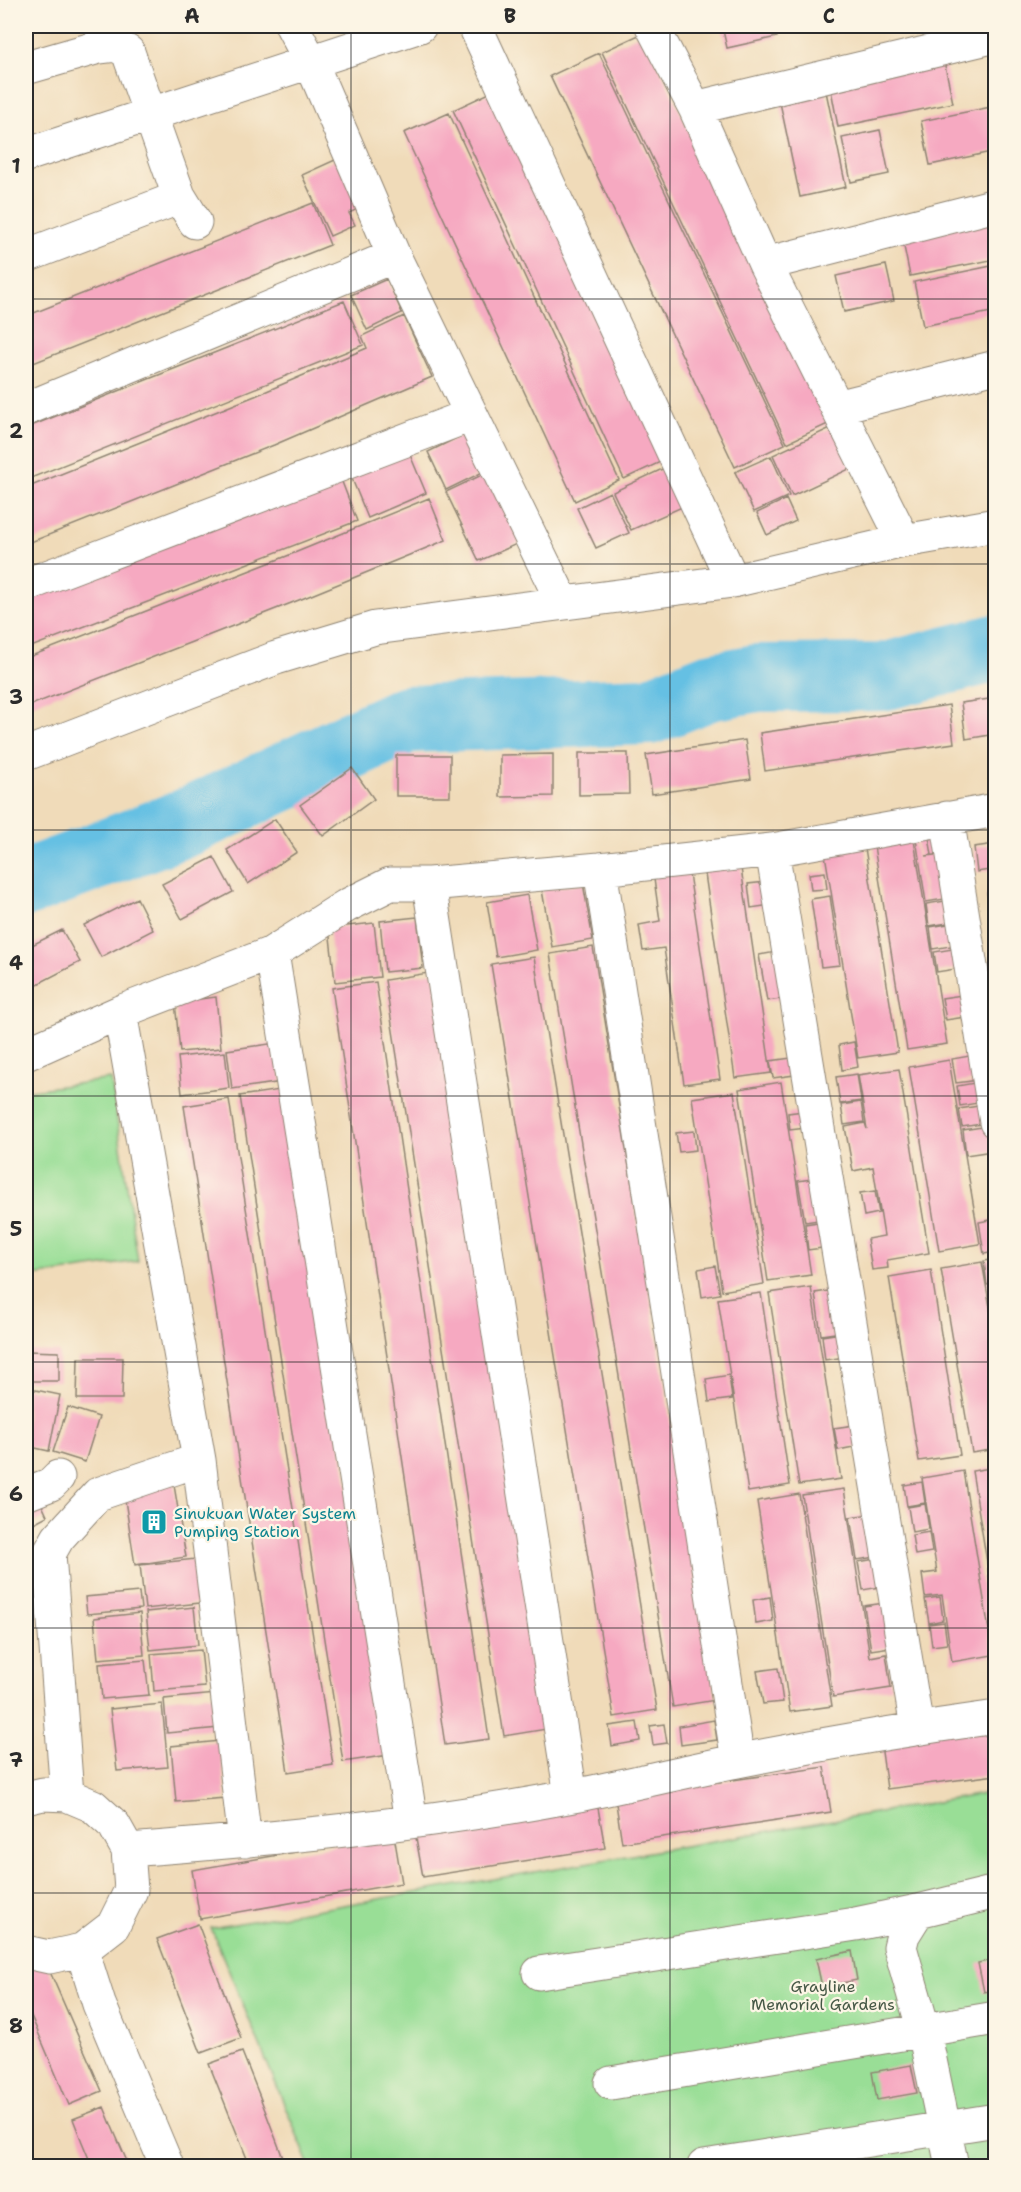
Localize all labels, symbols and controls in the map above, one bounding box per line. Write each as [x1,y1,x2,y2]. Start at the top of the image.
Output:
text: A [184,3,200,29]
text: B [504,3,516,29]
text: C [823,3,835,29]
text: 1 [11,153,21,179]
text: 2 [9,418,23,444]
text: 3 [9,684,23,710]
text: 4 [9,950,23,976]
text: 5 [10,1216,22,1242]
text: 6 [9,1481,23,1507]
place label: Sinukuan Water System Pumping Station [174,1503,356,1542]
building icon: Sinukuan Water System Pumping Station [139,1507,169,1537]
text: 7 [9,1747,23,1773]
park label: Grayline Memorial Gardens [751,1976,895,2015]
text: 8 [9,2013,23,2039]

